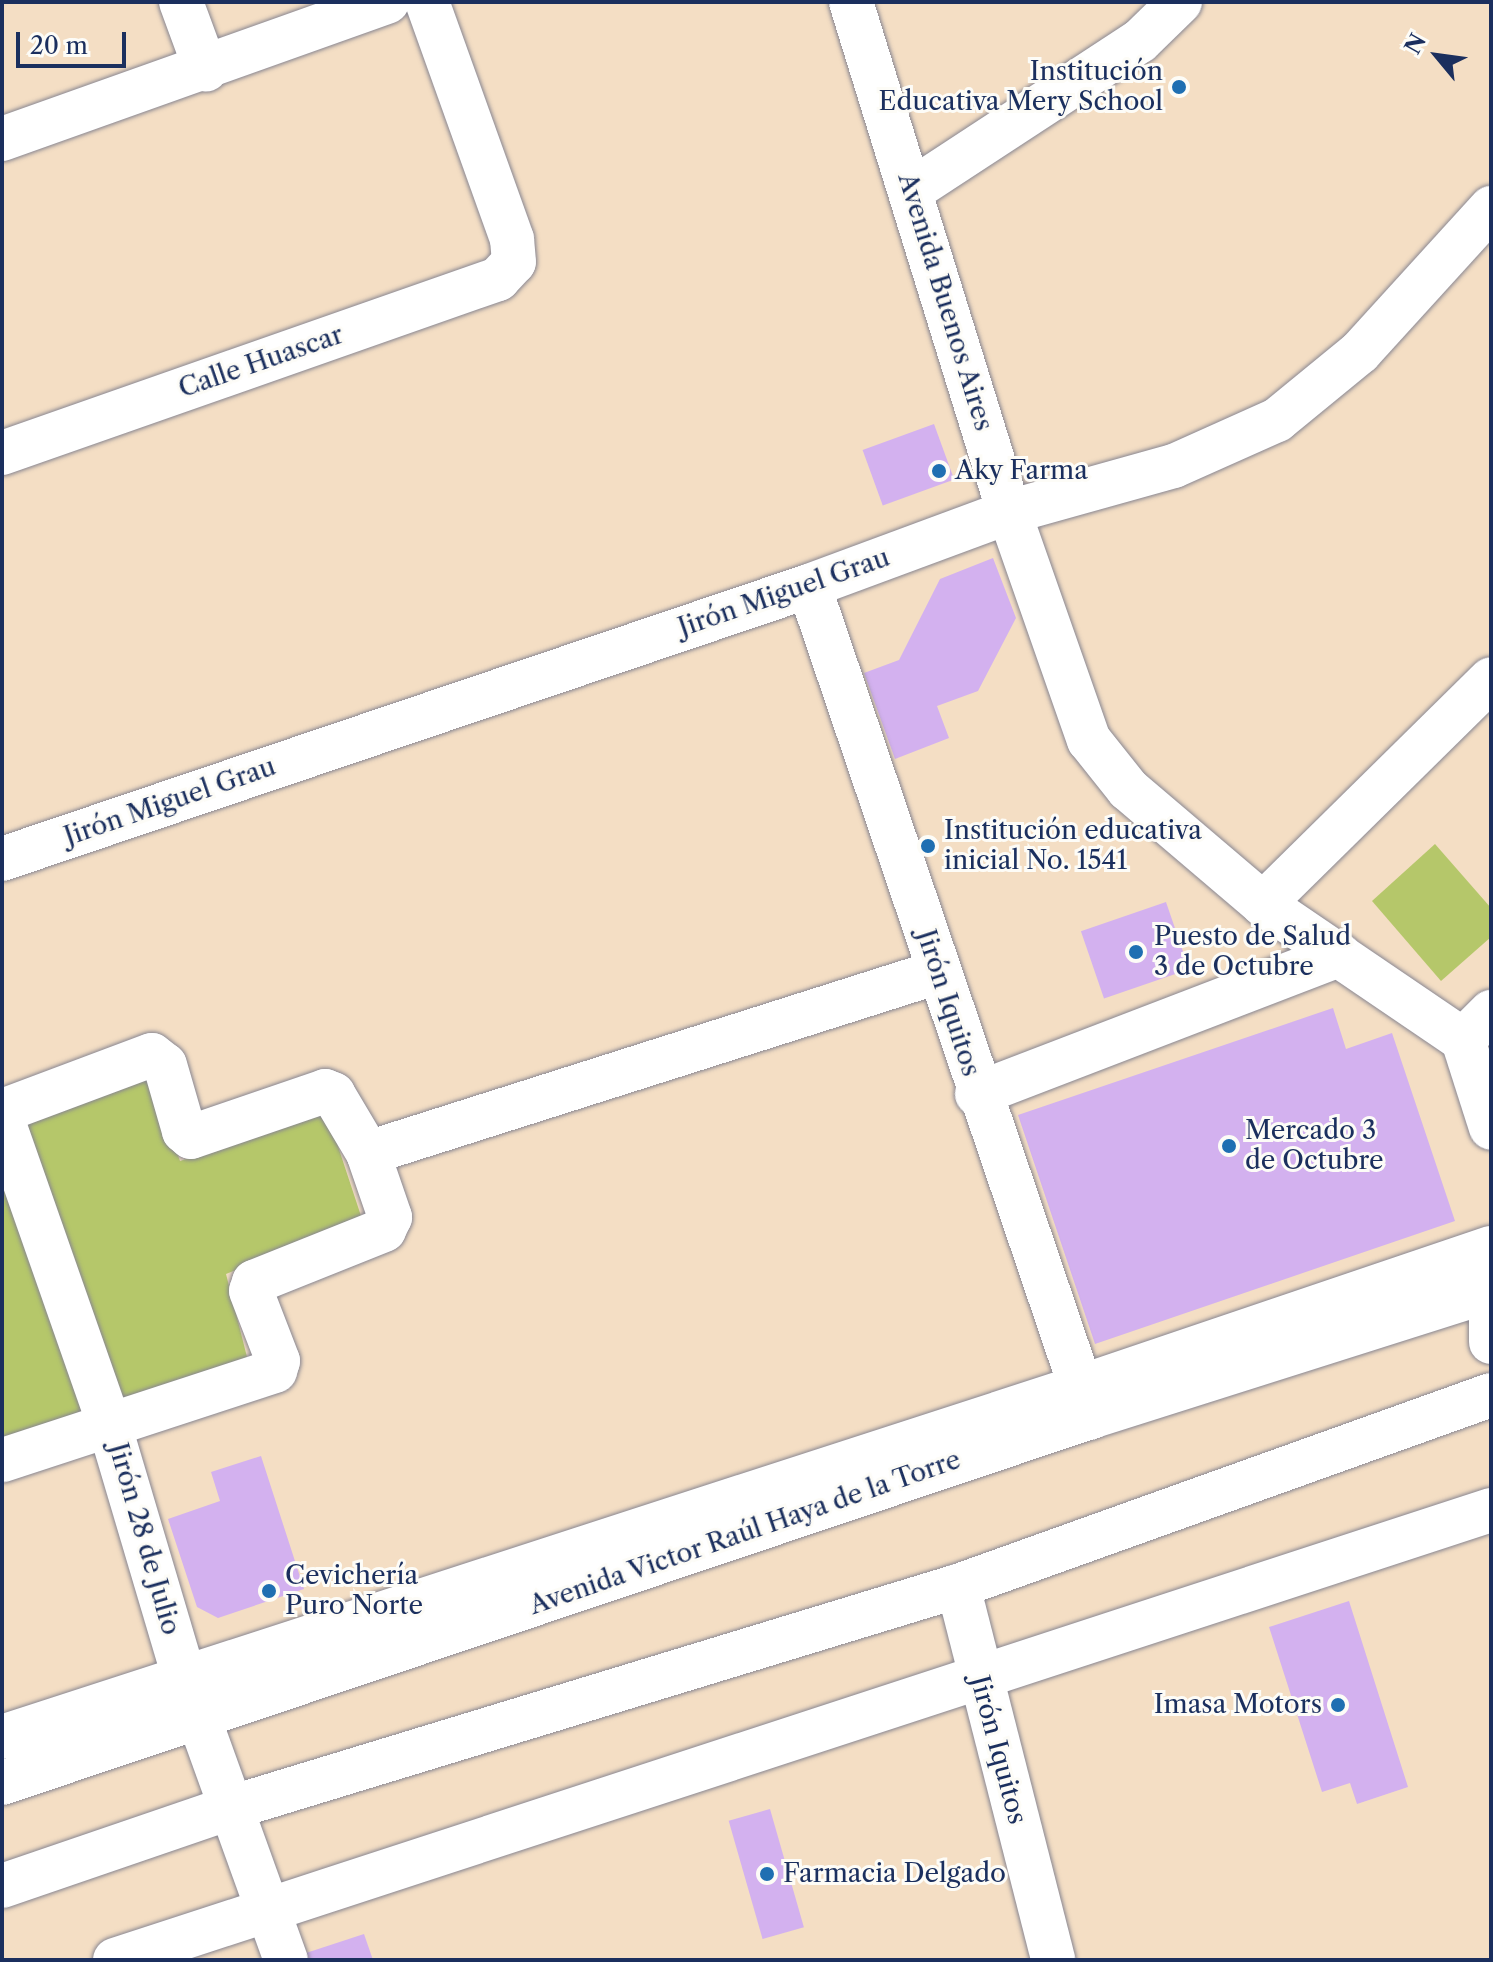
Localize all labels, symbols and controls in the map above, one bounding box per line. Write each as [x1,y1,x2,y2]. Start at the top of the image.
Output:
scale bar [20,16,130,66]
north arrow [1397,16,1477,96]
text: N [1399,29,1432,59]
text: 20 m [30,31,88,60]
place label: Institución Educativa Mery School [877,56,1163,118]
marker: Institución Educativa Mery School [1170,78,1188,96]
street label: Avenida Buenos Aires [891,169,999,435]
street label: Calle Huascar [175,319,347,405]
place label: Aky Farma [955,455,1089,487]
marker: Aky Farma [930,462,948,480]
street label: Jirón Miguel Grau [674,542,894,644]
street label: Jirón Miguel Grau [60,751,280,853]
place label: Institución educativa inicial No. 1541 [944,815,1202,876]
marker: Institución educativa inicial No. 1541 [919,837,937,855]
place label: Puesto de Salud 3 de Octubre [1154,921,1351,982]
street label: Jirón Iquitos [910,926,986,1080]
marker: Puesto de Salud 3 de Octubre [1125,941,1147,963]
place label: Mercado 3 de Octubre [1245,1115,1384,1176]
marker: Mercado 3 de Octubre [1220,1137,1238,1155]
street label: Jirón 28 de Julio [102,1439,186,1639]
street label: Avenida Victor Raúl Haya de la Torre [524,1444,966,1622]
place label: Cevichería Puro Norte [285,1560,423,1622]
marker: Cevichería Puro Norte [260,1582,278,1600]
street label: Jirón Iquitos [963,1672,1033,1828]
place label: Imasa Motors [1153,1689,1322,1721]
marker: Imasa Motors [1329,1696,1347,1714]
place label: Farmacia Delgado [783,1858,1006,1890]
marker: Farmacia Delgado [758,1865,776,1883]

